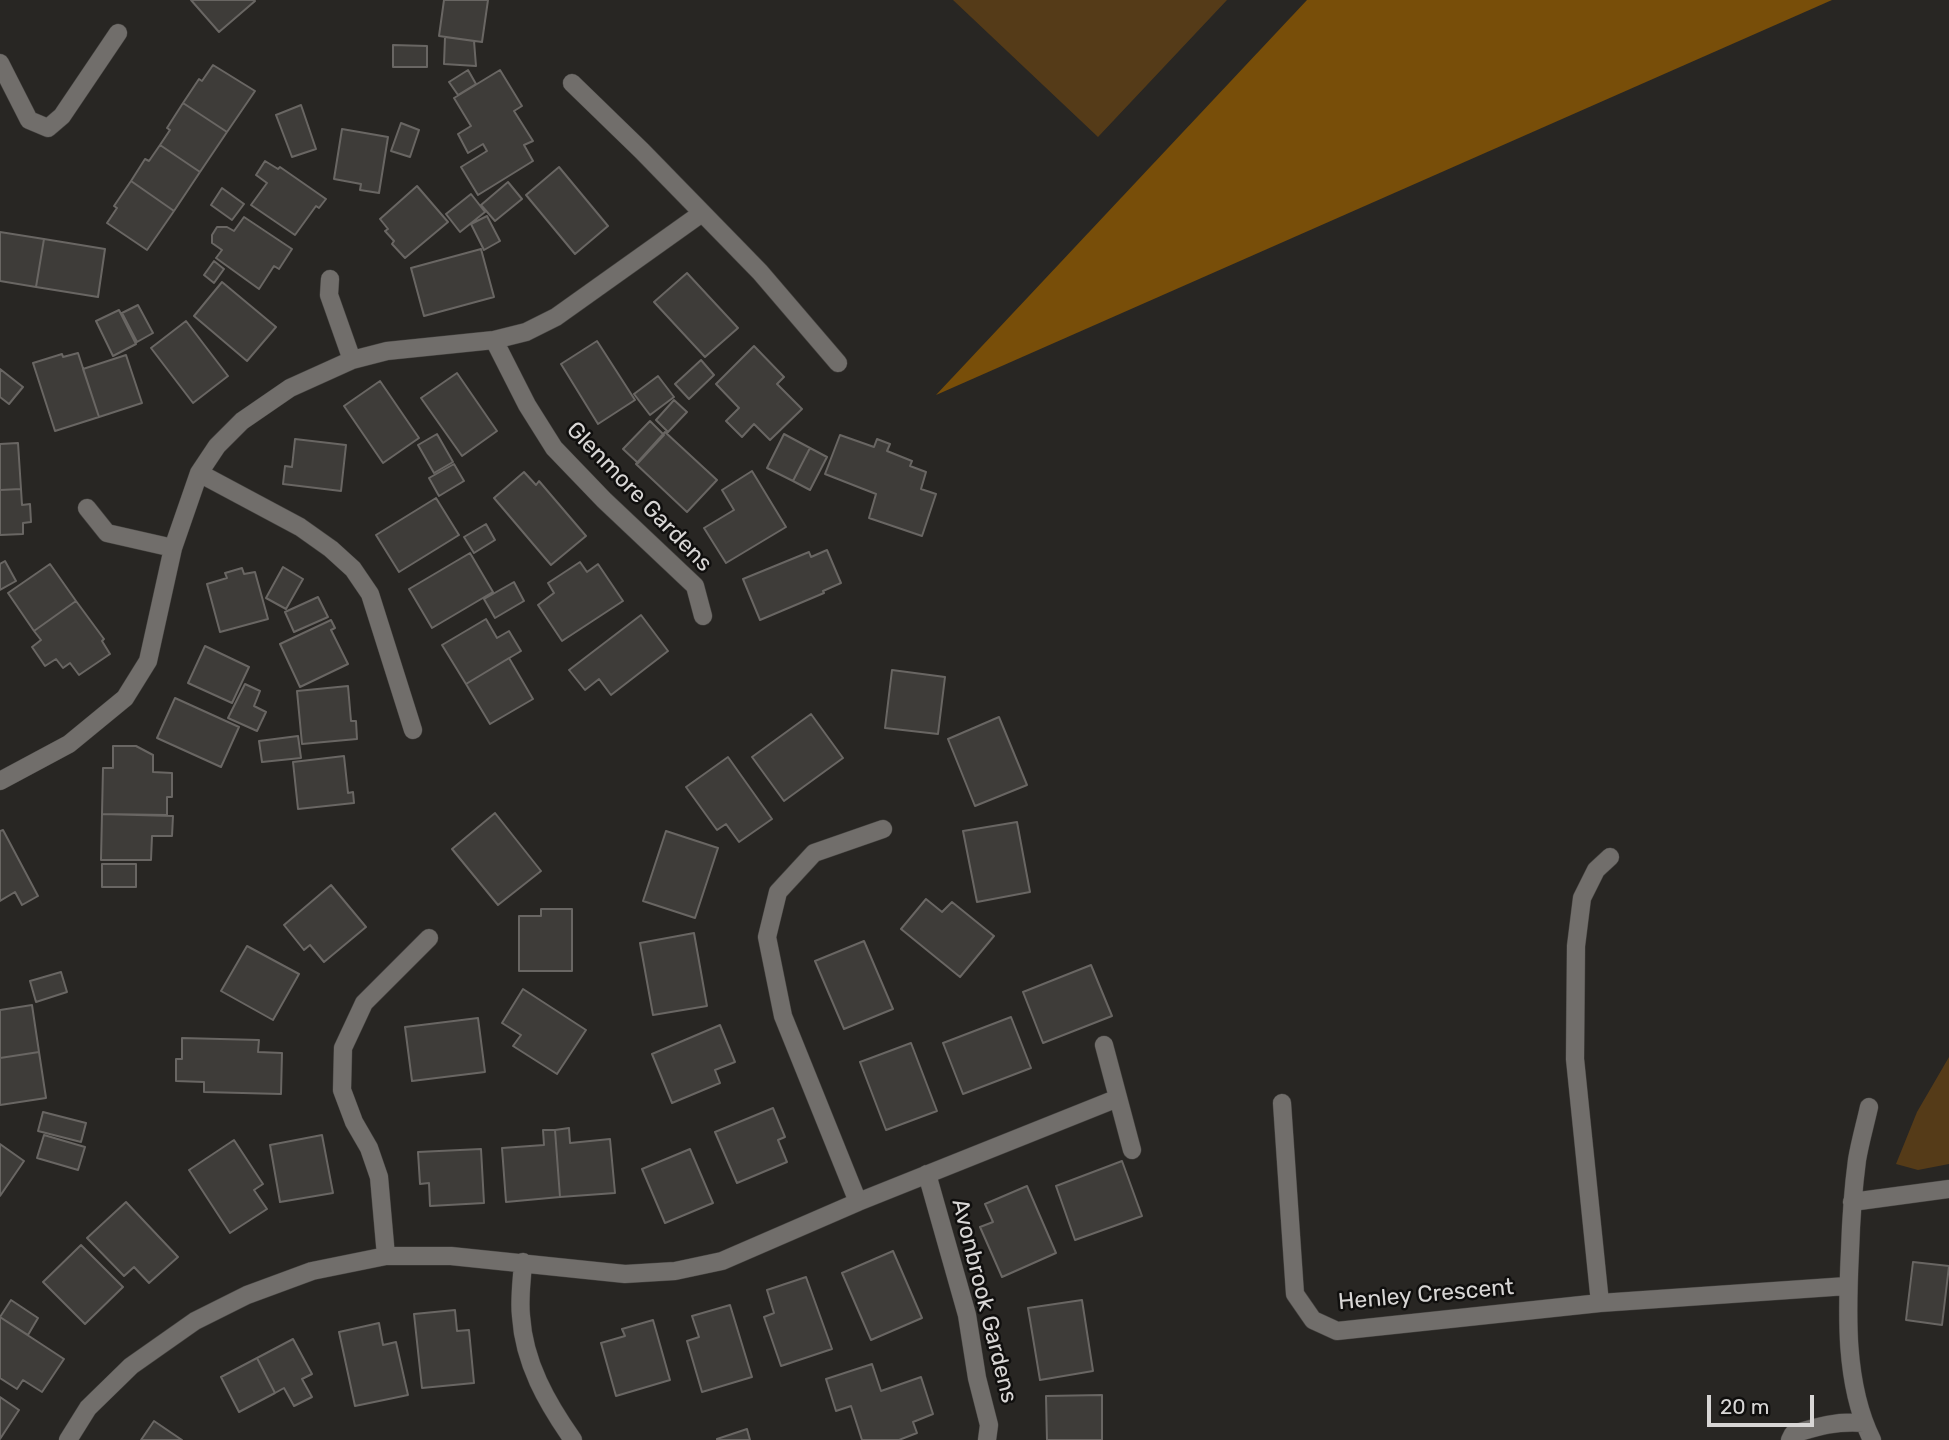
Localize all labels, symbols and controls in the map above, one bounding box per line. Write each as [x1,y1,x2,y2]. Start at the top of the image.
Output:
street label: Glenmore Gardens [560,416,718,578]
street label: Avonbrook Gardens [945,1196,1023,1406]
street label: Henley Crescent [1337,1274,1515,1316]
scale bar [1711,1380,1818,1424]
text: 20 m [1720,1394,1769,1419]

